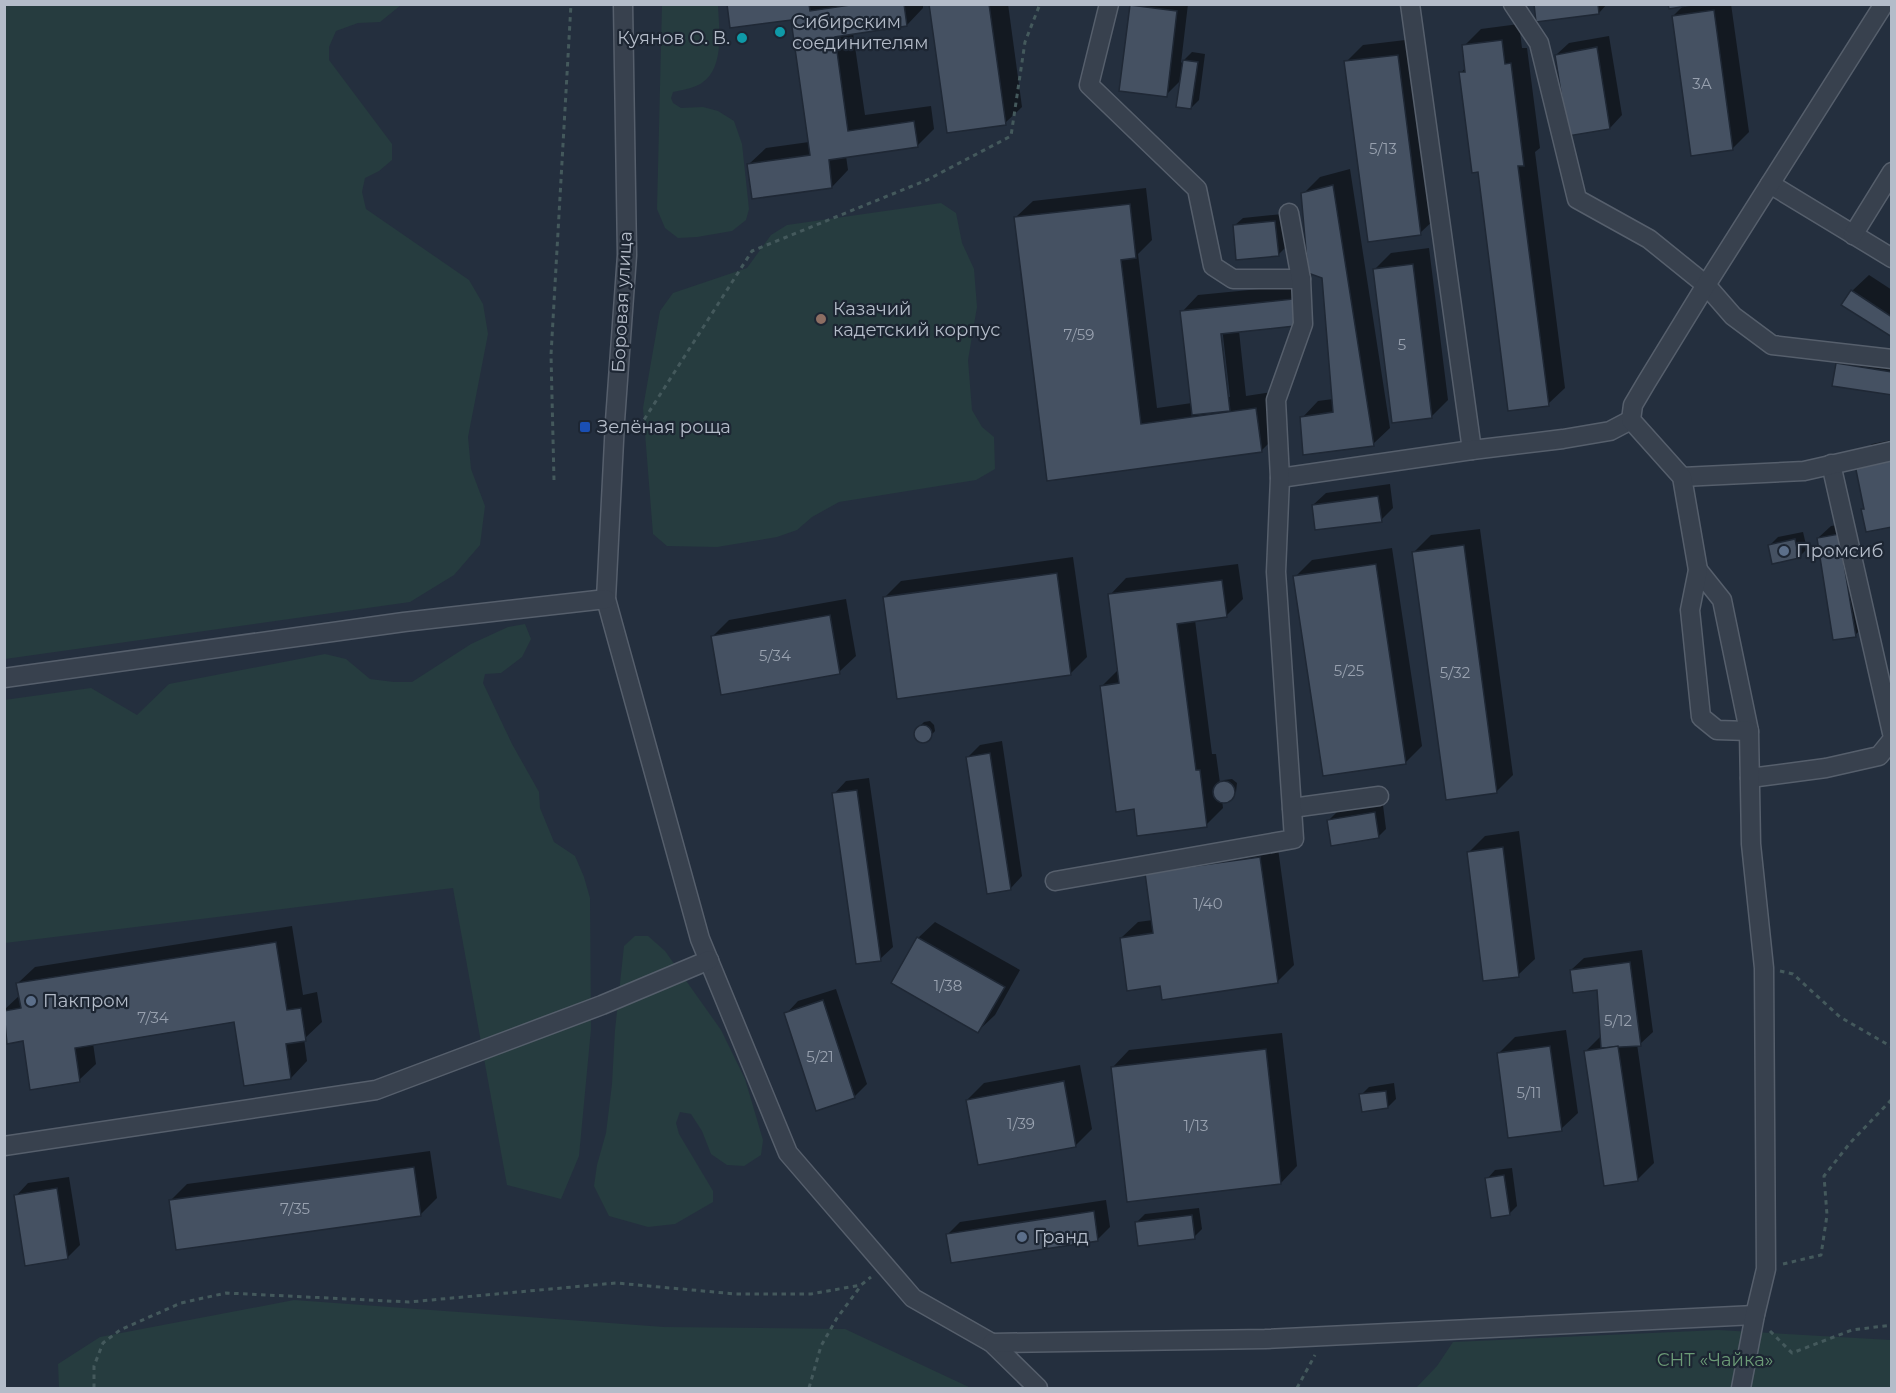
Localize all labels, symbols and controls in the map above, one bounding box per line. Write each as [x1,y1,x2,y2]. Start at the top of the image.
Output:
place label: Сибирским соединителям [792,11,929,54]
marker: Сибирским соединителям [773,25,787,39]
place label: Куянов О. В. [617,27,730,49]
marker: Куянов О. В. [735,31,749,45]
house number: 3А [1692,74,1712,93]
house number: 5/13 [1369,139,1397,158]
street label: Боровая улица [607,231,637,373]
place label: Казачий кадетский корпус [833,298,1000,341]
marker: Казачий кадетский корпус [814,312,828,326]
house number: 7/59 [1064,325,1094,344]
house number: 5 [1398,335,1406,354]
place label: Зелёная роща [597,416,731,438]
marker: Зелёная роща [578,420,592,434]
place label: Промсиб [1796,540,1883,562]
marker: Промсиб [1777,544,1791,558]
house number: 5/34 [759,646,791,665]
house number: 5/25 [1334,661,1364,680]
house number: 5/32 [1440,663,1470,682]
house number: 1/40 [1193,894,1223,913]
house number: 1/38 [934,976,962,995]
place label: Пакпром [43,990,129,1012]
marker: Пакпром [24,994,38,1008]
house number: 7/34 [137,1008,169,1027]
house number: 5/12 [1604,1011,1632,1030]
house number: 5/21 [806,1047,834,1066]
house number: 5/11 [1517,1083,1541,1102]
house number: 1/39 [1007,1114,1035,1133]
house number: 1/13 [1184,1116,1208,1135]
house number: 7/35 [280,1199,310,1218]
place label: Гранд [1034,1226,1089,1248]
marker: Гранд [1015,1230,1029,1244]
park label: СНТ «Чайка» [1657,1349,1773,1371]

